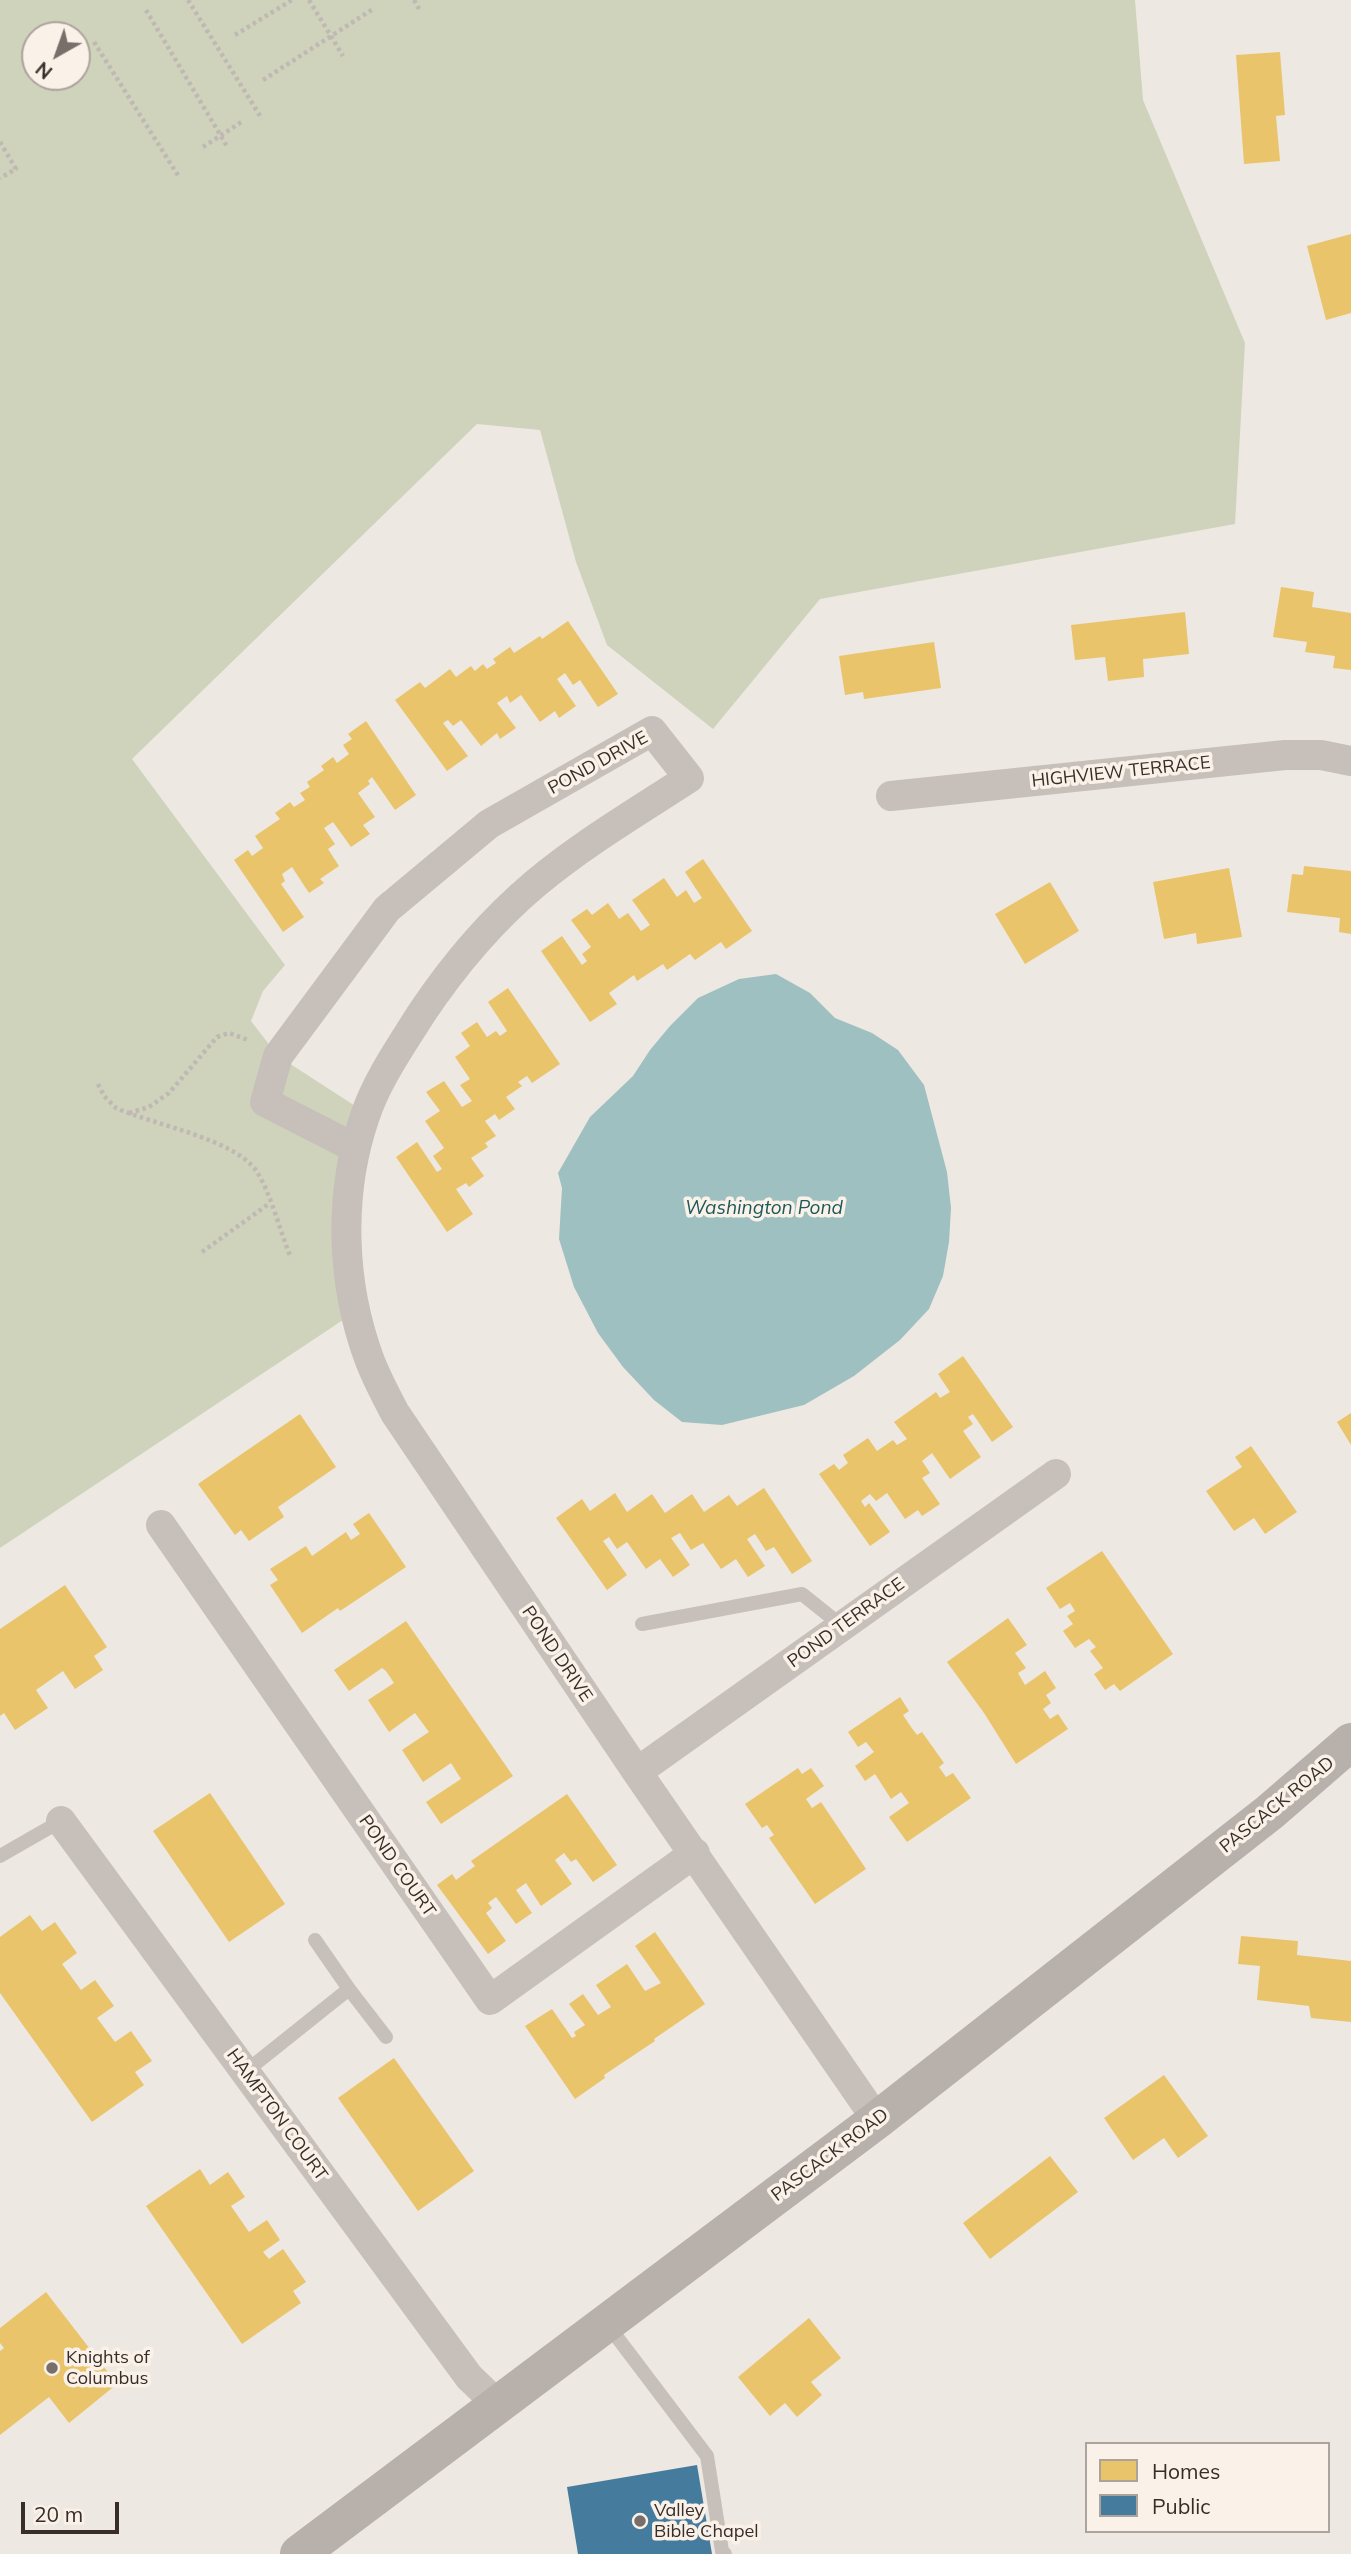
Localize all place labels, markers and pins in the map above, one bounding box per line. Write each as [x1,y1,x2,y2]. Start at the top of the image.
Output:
place label: Knights of Columbus [66,2347,150,2390]
marker: Knights of Columbus [44,2360,60,2376]
place label: Valley Bible Chapel [654,2500,759,2542]
marker: Valley Bible Chapel [632,2513,648,2529]

